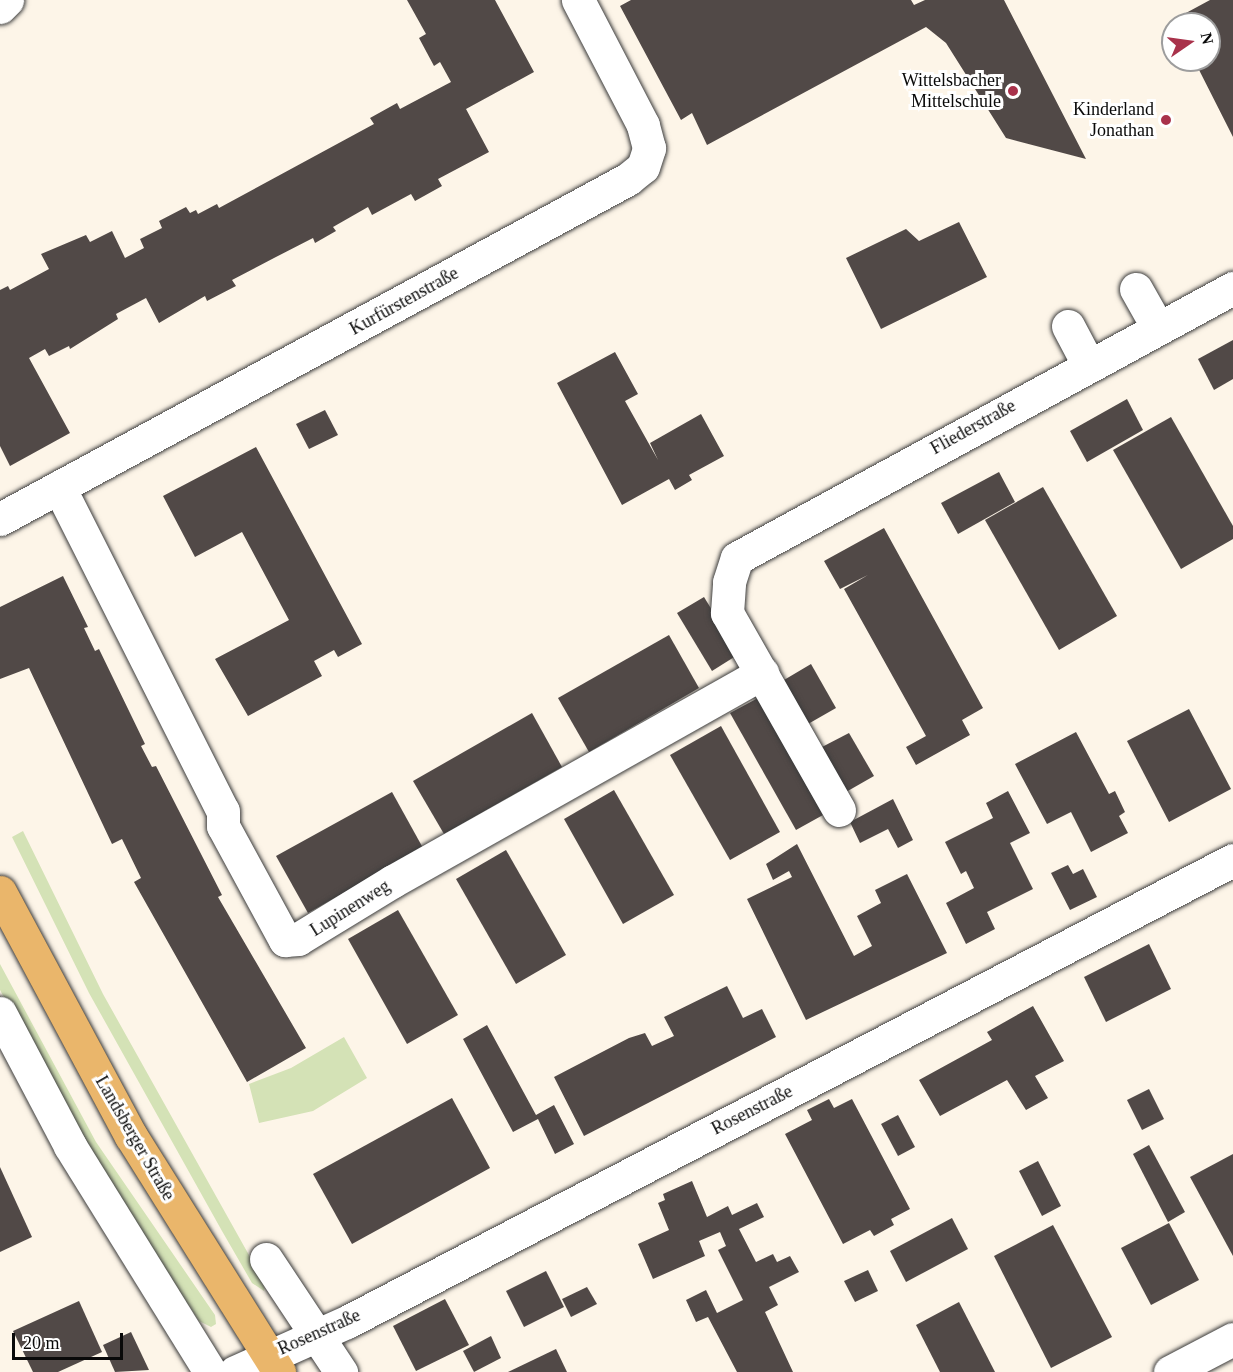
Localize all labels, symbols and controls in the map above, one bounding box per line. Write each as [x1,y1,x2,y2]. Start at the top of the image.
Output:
north arrow [1161,12,1221,72]
text: N [1197,31,1217,46]
place label: Wittelsbacher Mittelschule [902,70,1001,112]
marker: Wittelsbacher Mittelschule [1006,84,1020,98]
place label: Kinderland Jonathan [1073,99,1154,142]
marker: Kinderland Jonathan [1159,113,1173,127]
street label: Kurfürstenstraße [346,262,462,340]
street label: Fliederstraße [927,395,1019,459]
street label: Lupinenweg [306,875,394,941]
street label: Landsberger Straße [91,1072,179,1204]
street label: Rosenstraße [708,1080,796,1140]
street label: Rosenstraße [274,1304,364,1360]
scale bar [15,1321,126,1359]
text: 20 m [23,1333,60,1353]

